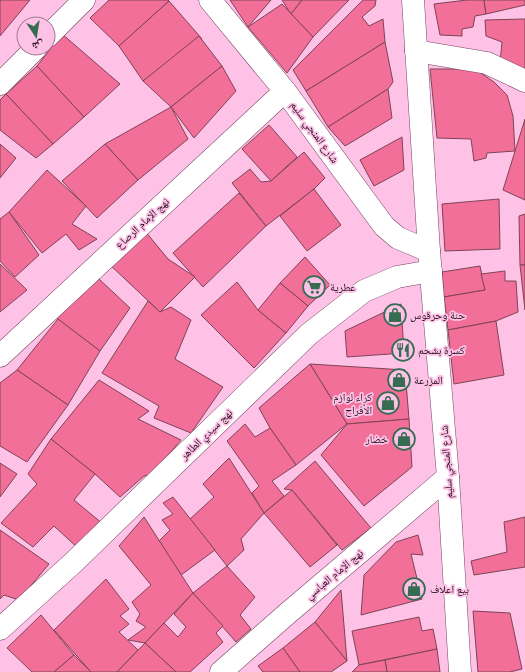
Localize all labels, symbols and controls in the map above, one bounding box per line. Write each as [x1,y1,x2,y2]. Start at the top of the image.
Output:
north arrow [16,16,56,56]
text: ش [30,37,45,54]
street label: شارع المنجي سليم [286,98,342,167]
street label: نهج الإمام الرصاع [112,194,172,252]
supermarket icon: عطرية [301,274,327,300]
place label: عطرية [330,280,356,294]
shop icon: حنة وحرقوس [382,302,408,328]
place label: حنة وحرقوس [410,308,465,322]
restaurant icon: كسرة بشحم [390,337,416,363]
place label: كسرة بشحم [418,343,465,358]
shop icon: المزرعة [386,367,412,393]
place label: المزرعة [414,373,443,387]
place label: كراء لوازم الأفراح [333,390,372,417]
shop icon: كراء لوازم الأفراح [375,390,401,416]
street label: نهج سيدي الطاهر [176,405,236,465]
street label: شارع المنجي سليم [436,425,457,499]
shop icon: خضار [391,426,417,452]
place label: خضار [364,432,388,446]
street label: نهج الإمام العباسي [302,546,367,604]
shop icon: بيع اعلاف [401,576,427,602]
place label: بيع اعلاف [430,582,469,596]

